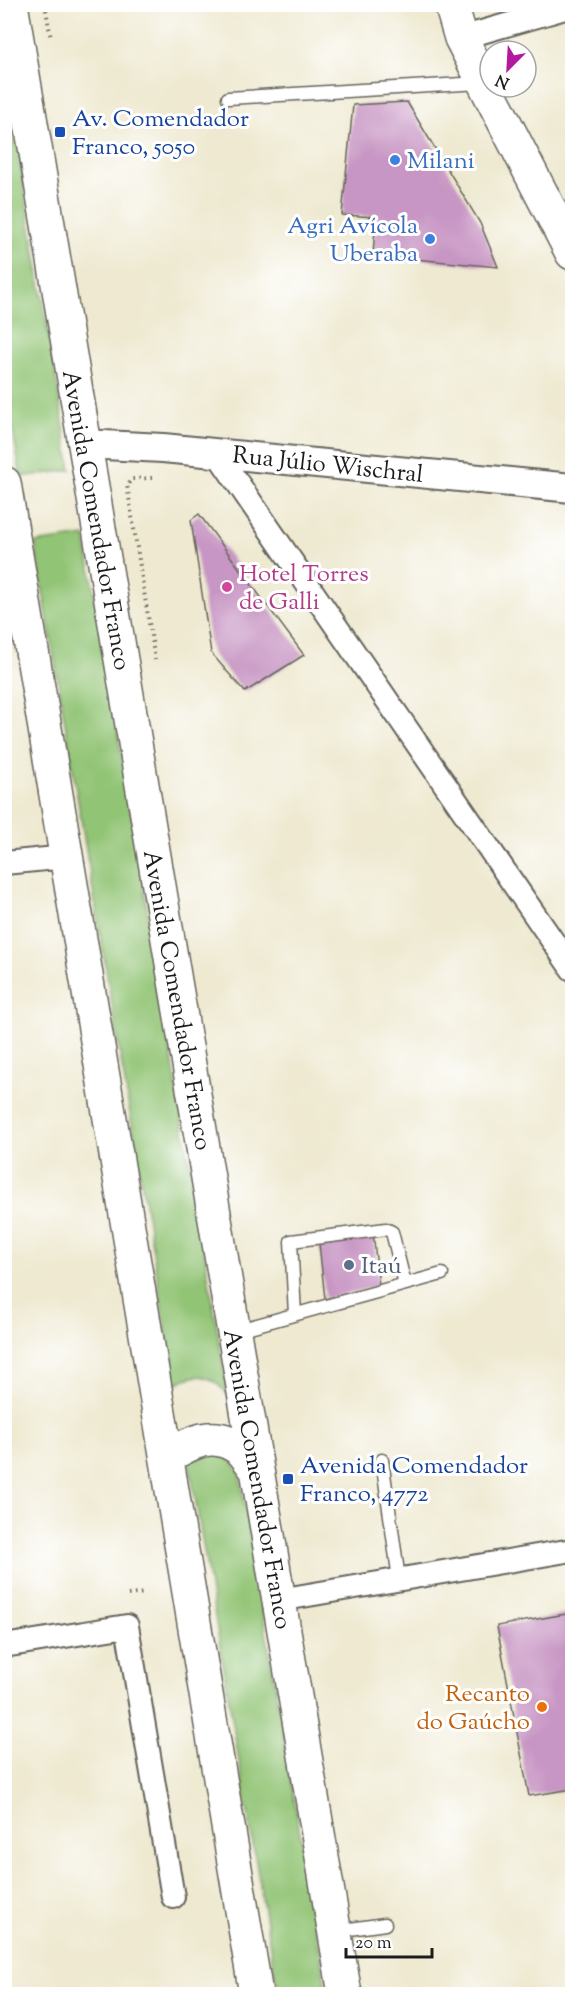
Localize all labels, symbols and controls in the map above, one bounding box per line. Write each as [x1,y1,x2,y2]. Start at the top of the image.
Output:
north arrow [478,39,538,99]
text: N [492,67,513,94]
place label: Av. Comendador Franco, 5050 [72,103,249,165]
marker: Av. Comendador Franco, 5050 [53,125,67,139]
place label: Milani [407,145,475,179]
marker: Milani [388,153,402,167]
place label: Agri Avícola Uberaba [287,210,418,272]
marker: Agri Avícola Uberaba [423,232,437,246]
street label: Avenida Comendador Franco [52,368,138,673]
street label: Rua Júlio Wischral [231,439,425,493]
place label: Hotel Torres de Galli [239,558,369,620]
marker: Hotel Torres de Galli [220,580,234,594]
street label: Avenida Comendador Franco [133,848,219,1153]
place label: Itaú [361,1250,402,1284]
marker: Itaú [342,1258,356,1272]
street label: Avenida Comendador Franco [213,1327,299,1632]
place label: Avenida Comendador Franco, 4772 [300,1450,528,1512]
marker: Avenida Comendador Franco, 4772 [281,1472,295,1486]
place label: Recanto do Gaúcho [417,1678,530,1740]
marker: Recanto do Gaúcho [535,1700,549,1714]
scale bar [346,1921,432,1959]
text: 20 m [355,1931,392,1957]

